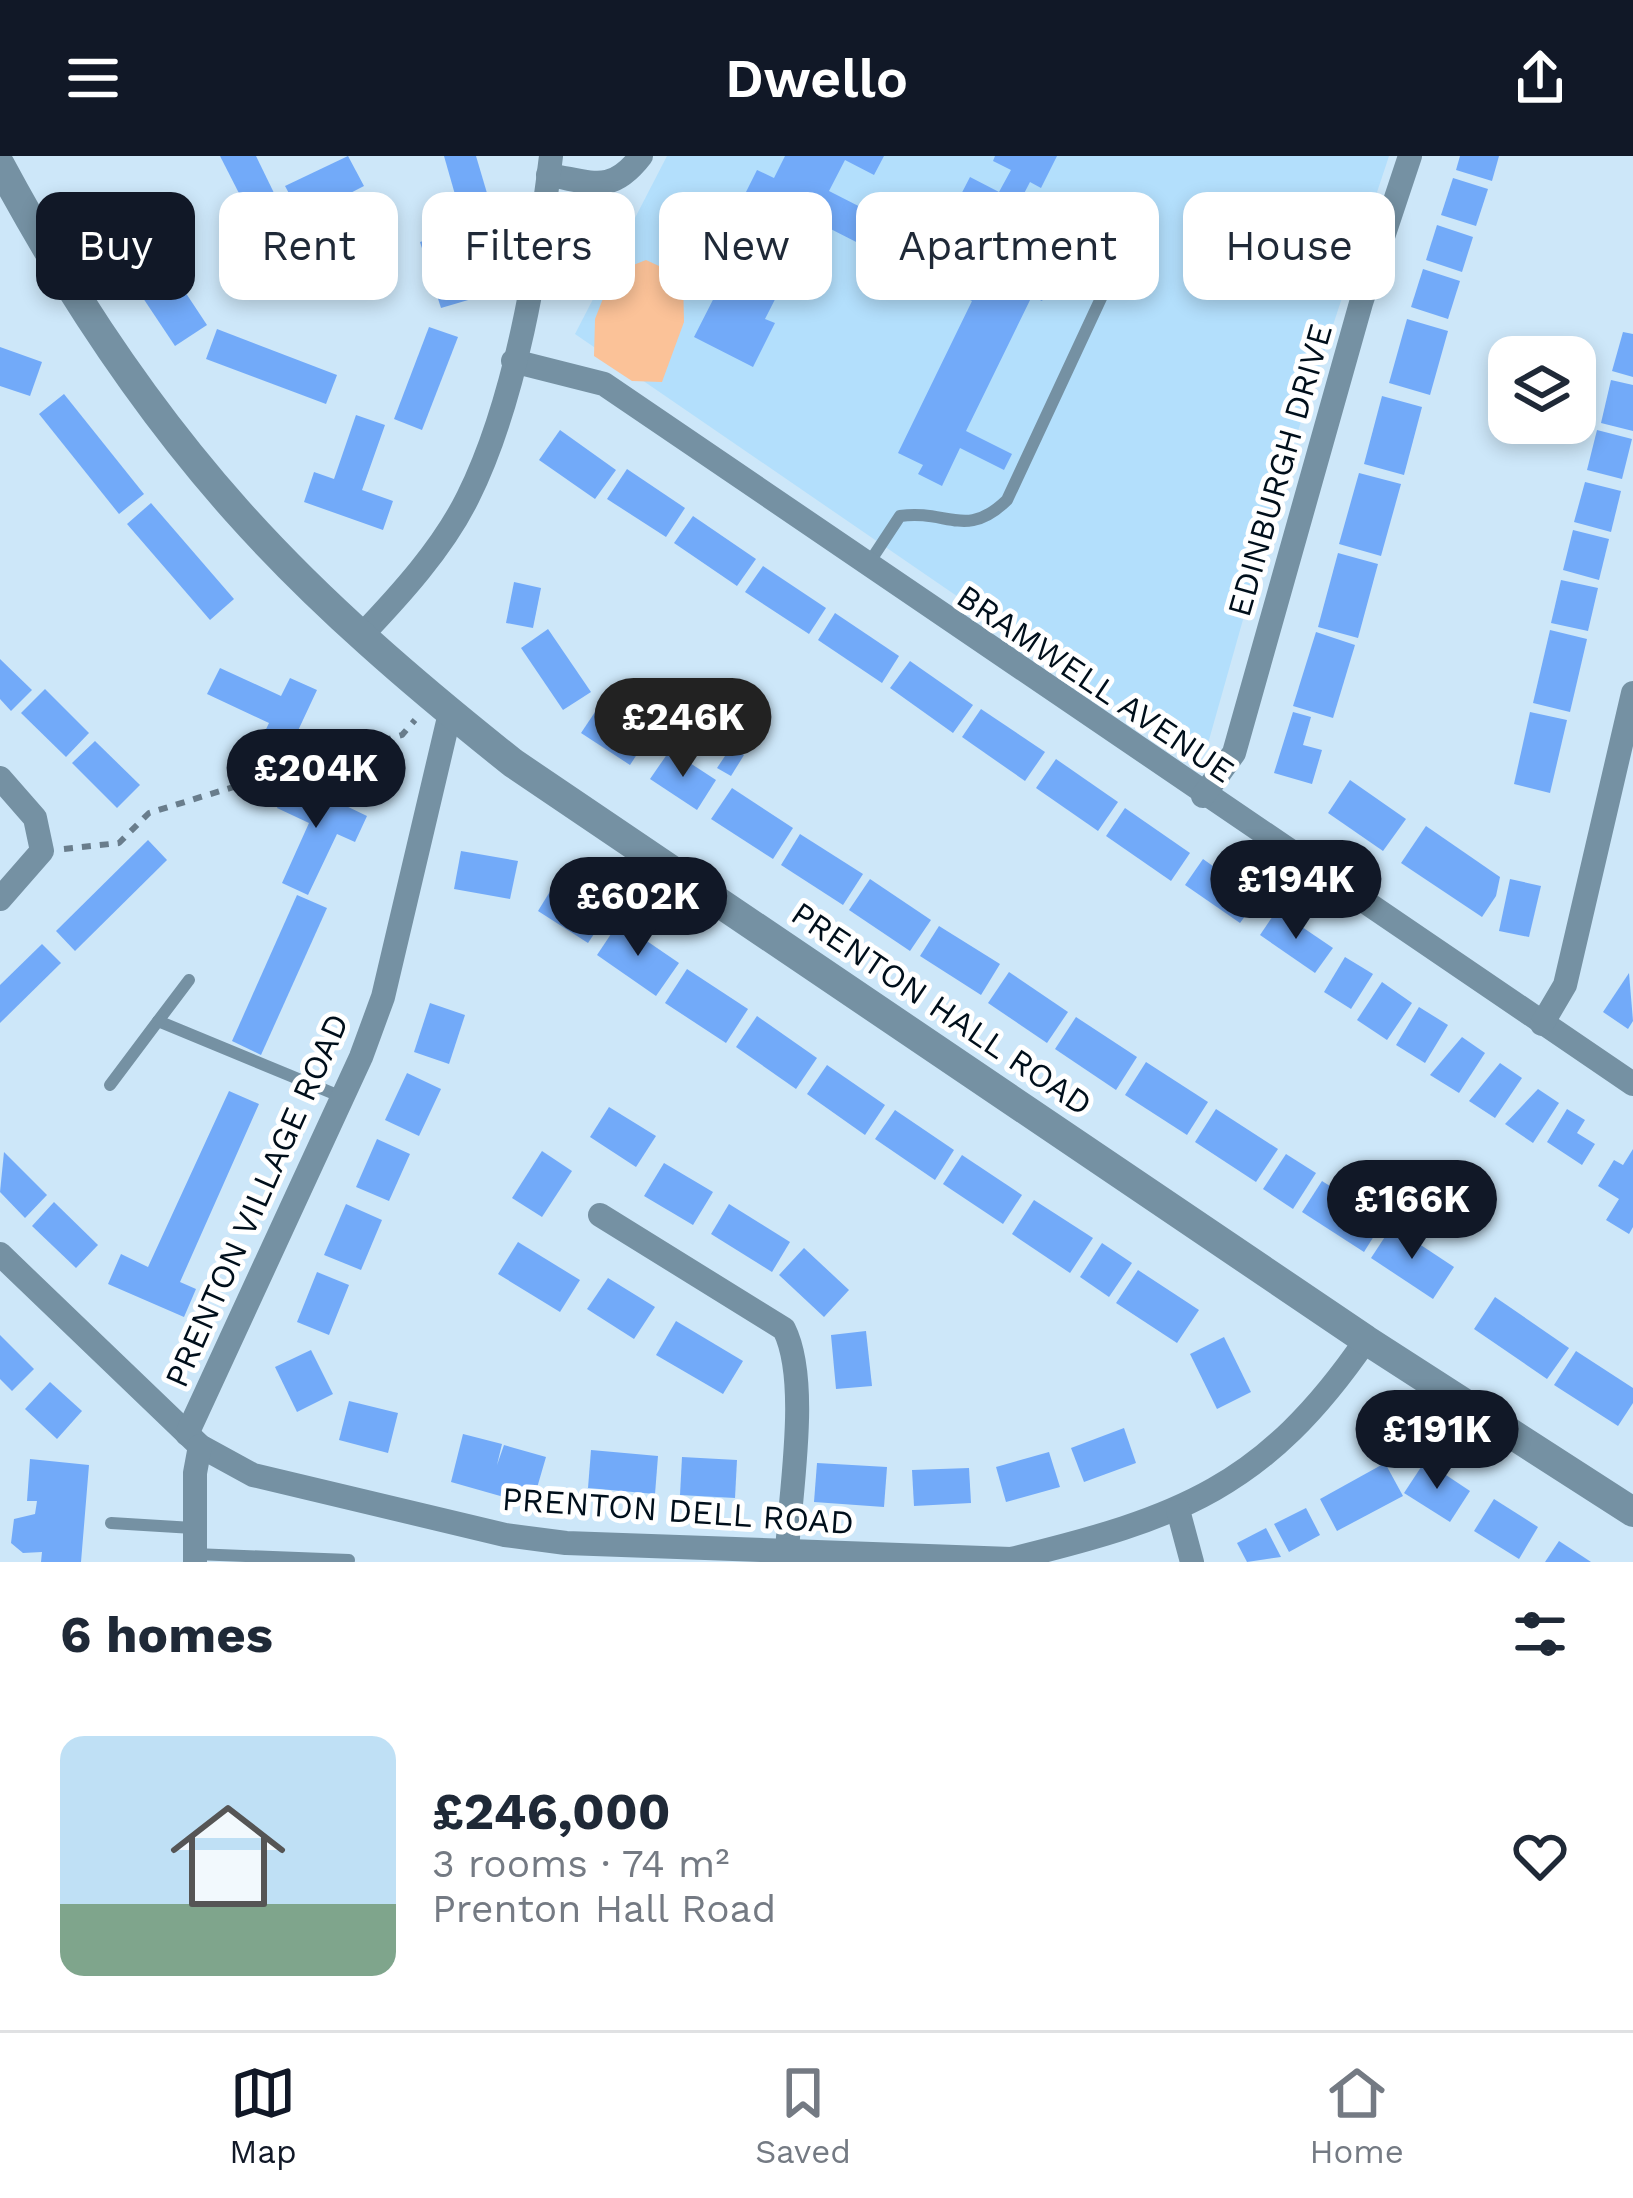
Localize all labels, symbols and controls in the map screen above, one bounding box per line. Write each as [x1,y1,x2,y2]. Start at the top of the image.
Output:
icon: menu [60,45,126,111]
icon: share [1507,45,1573,111]
text: Dwello [725,47,908,110]
chip: Buy [36,192,195,300]
chip: Rent [219,192,398,300]
chip: Filters [422,192,635,300]
chip: New [659,192,832,300]
chip: Apartment [856,192,1159,300]
chip: House [1183,192,1395,300]
street label: EDINBURGH DRIVE [1219,319,1340,621]
map controls [1488,336,1596,444]
button: layers [1488,336,1596,444]
street label: BRAMWELL AVENUE [950,576,1242,791]
pin: £246K [599,678,767,780]
text: £246K [621,694,745,739]
pin: £204K [232,729,400,831]
text: £204K [254,745,378,790]
pin: £194K [1212,840,1380,942]
text: £194K [1237,856,1355,901]
pin: £602K [554,857,722,959]
text: £602K [576,873,700,918]
street label: PRENTON HALL ROAD [784,893,1099,1124]
street label: PRENTON VILLAGE ROAD [156,1007,357,1393]
pin: £166K [1328,1160,1496,1262]
text: £166K [1354,1176,1470,1221]
pin: £191K [1353,1390,1521,1492]
text: £191K [1383,1406,1491,1451]
street label: PRENTON DELL ROAD [501,1479,855,1542]
icon: filters [1507,1601,1573,1667]
text: 6 homes [60,1605,273,1664]
text: £246,000 [432,1782,671,1841]
icon: home [156,1784,300,1928]
icon: heart [1507,1823,1573,1889]
text: 3 rooms · 74 m² [432,1841,730,1886]
text: Prenton Hall Road [432,1886,776,1931]
tab: Map [229,2060,297,2171]
tab: Saved [755,2060,851,2171]
tab: Home [1309,2060,1404,2171]

